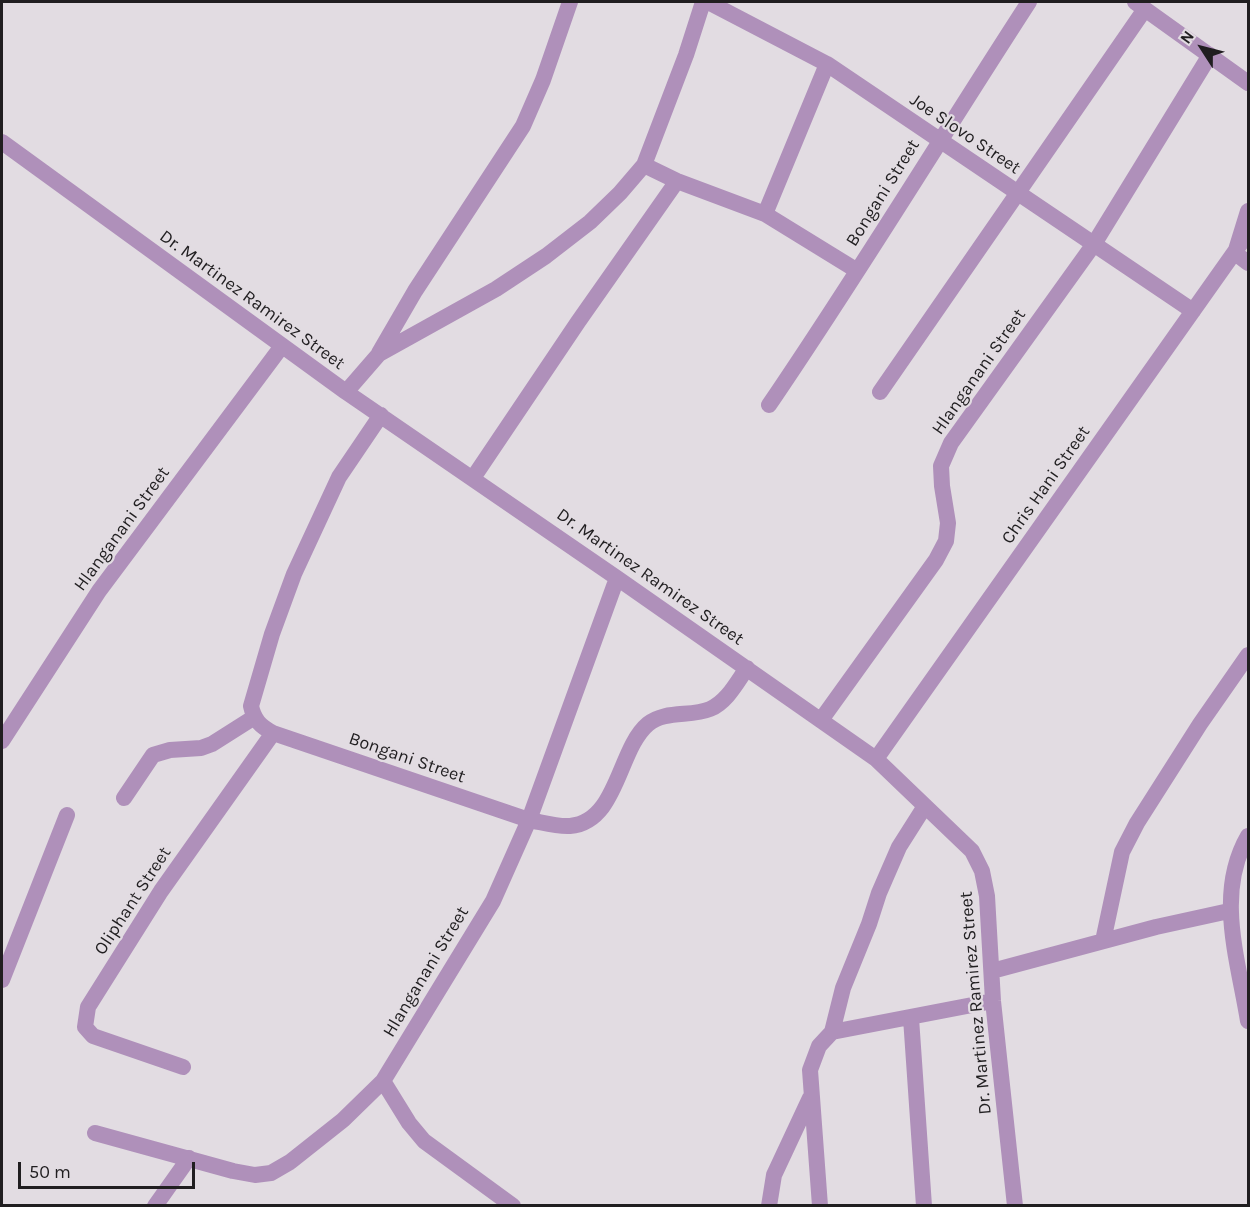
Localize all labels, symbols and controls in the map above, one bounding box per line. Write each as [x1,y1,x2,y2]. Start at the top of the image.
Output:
north arrow [1172,18,1232,78]
text: N [1176,27,1198,47]
street label: Joe Slovo Street [906,89,1024,179]
street label: Bongani Street [842,136,924,250]
street label: Dr. Martinez Ramirez Street [155,226,349,374]
street label: Hlanganani Street [928,305,1030,439]
street label: Chris Hani Street [997,422,1095,548]
street label: Hlanganani Street [70,463,174,595]
street label: Dr. Martinez Ramirez Street [552,504,748,650]
street label: Bongani Street [346,728,468,788]
street label: Oliphant Street [90,843,176,959]
street label: Dr. Martinez Ramirez Street [955,891,997,1115]
street label: Hlanganani Street [378,903,474,1041]
scale bar [21,1150,198,1188]
text: 50 m [29,1161,71,1183]

